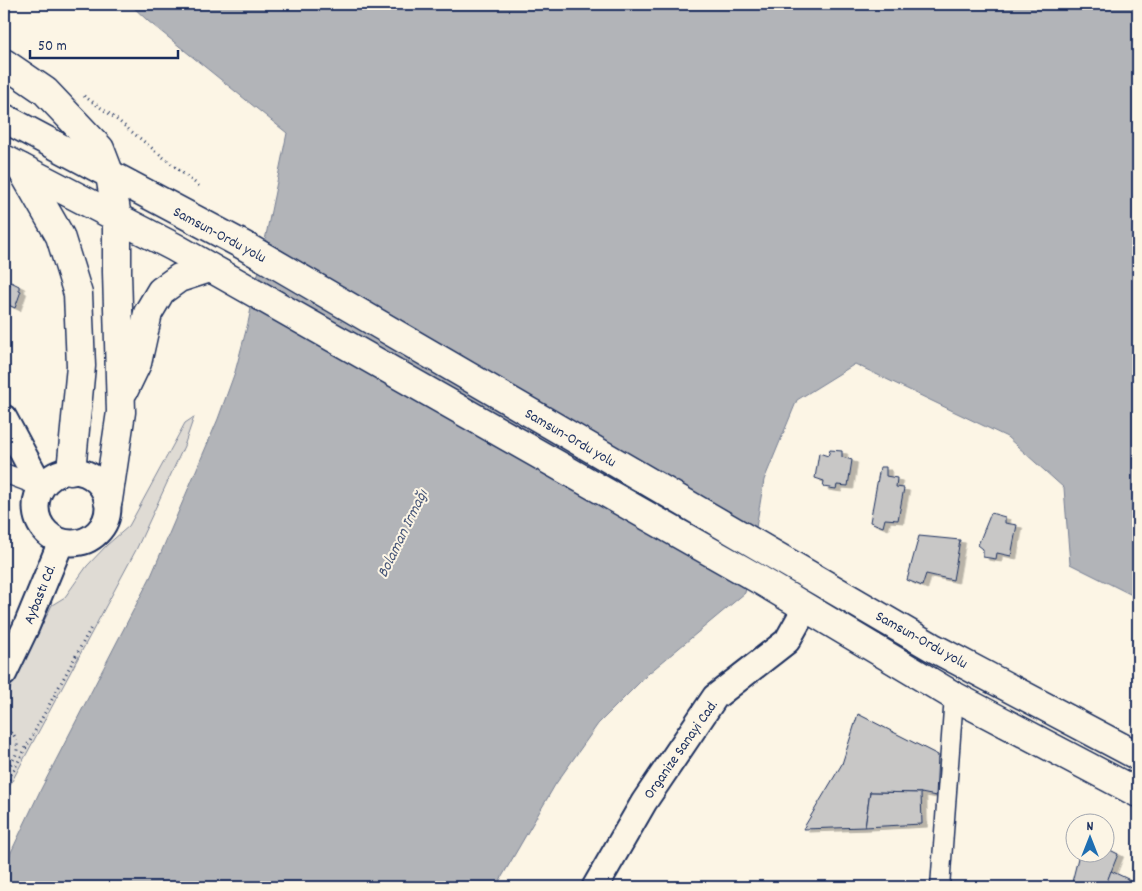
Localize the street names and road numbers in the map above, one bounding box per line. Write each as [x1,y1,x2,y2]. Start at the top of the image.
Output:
street label: Samsun-Ordu yolu [169,202,270,270]
street label: Samsun-Ordu yolu [520,404,620,474]
street label: Aybastı Cd. [19,562,63,628]
street label: Samsun-Ordu yolu [871,606,971,675]
street label: Organize Sanayi Cad. [639,696,724,804]

